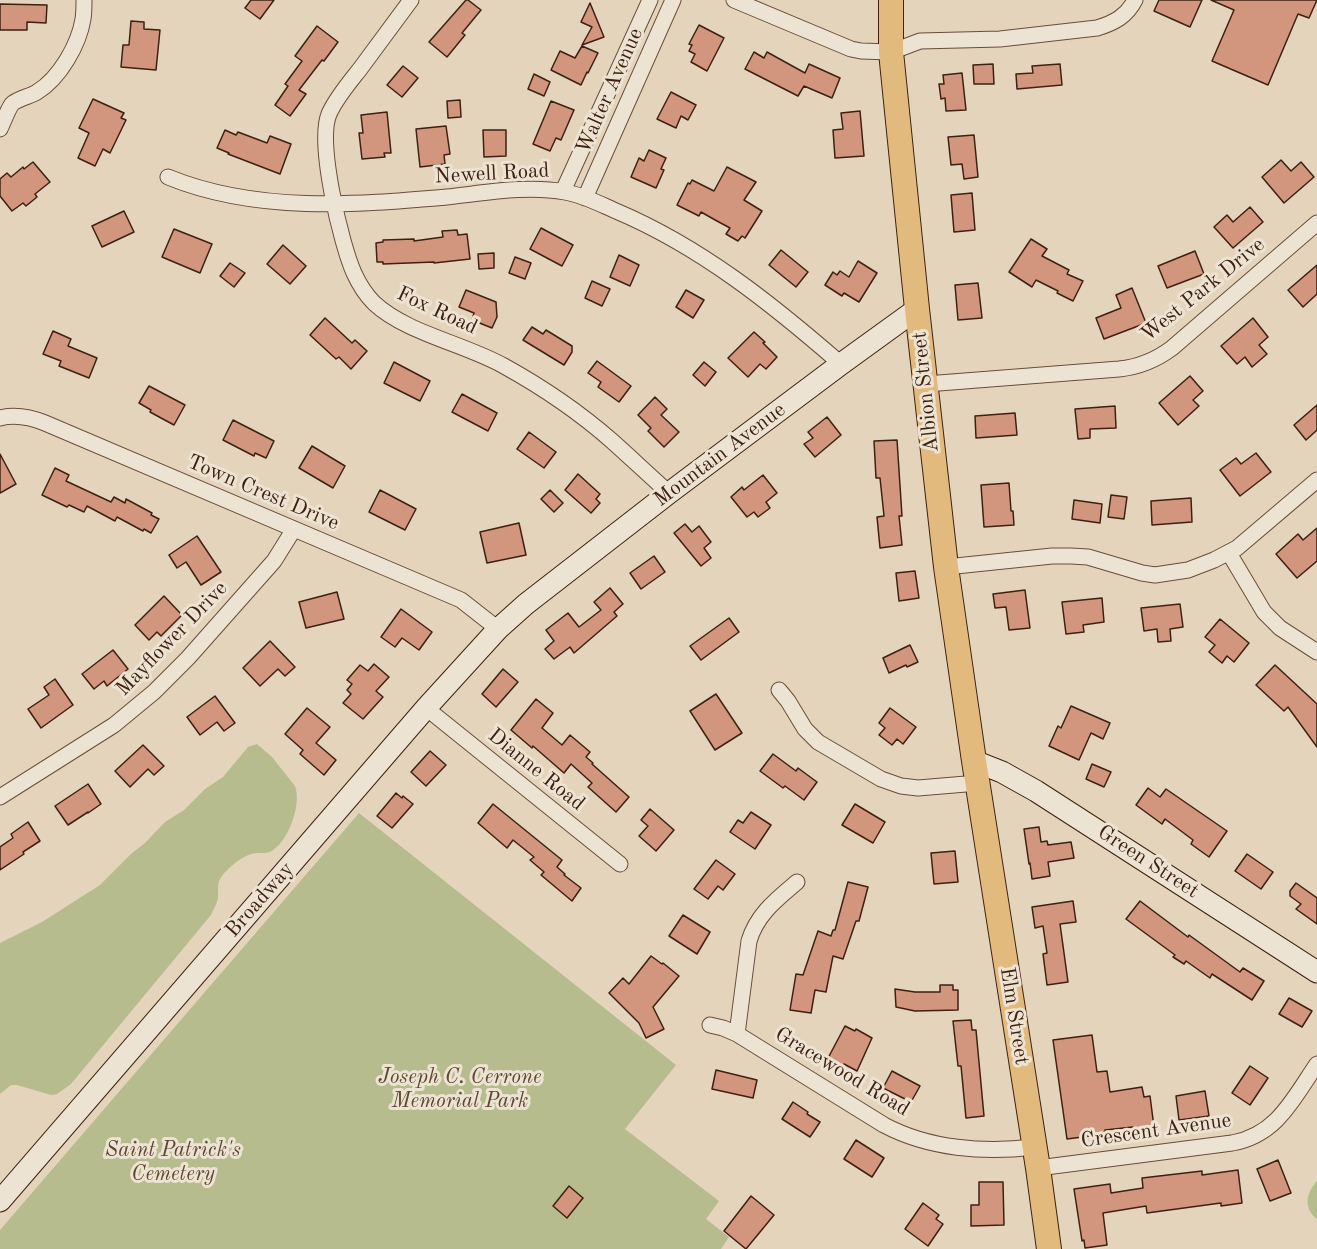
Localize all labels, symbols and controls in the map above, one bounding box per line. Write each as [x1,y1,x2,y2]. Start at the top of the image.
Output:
street label: Walter Avenue [571,24,649,158]
street label: Newell Road [434,158,550,190]
street label: West Park Drive [1136,232,1270,348]
street label: Fox Road [393,281,481,341]
street label: Albion Street [907,330,945,454]
street label: Mountain Avenue [649,397,791,513]
street label: Town Crest Drive [183,450,343,536]
street label: Mayflower Drive [111,576,233,702]
street label: Dianne Road [482,723,590,817]
street label: Green Street [1093,820,1203,904]
street label: Broadway [220,857,300,943]
street label: Elm Street [994,965,1034,1067]
street label: Gracewood Road [770,1022,914,1122]
park label: Joseph C. Cerrone Memorial Park [378,1064,542,1114]
street label: Crescent Avenue [1079,1108,1233,1154]
park label: Saint Patrick's Cemetery [105,1137,241,1187]

